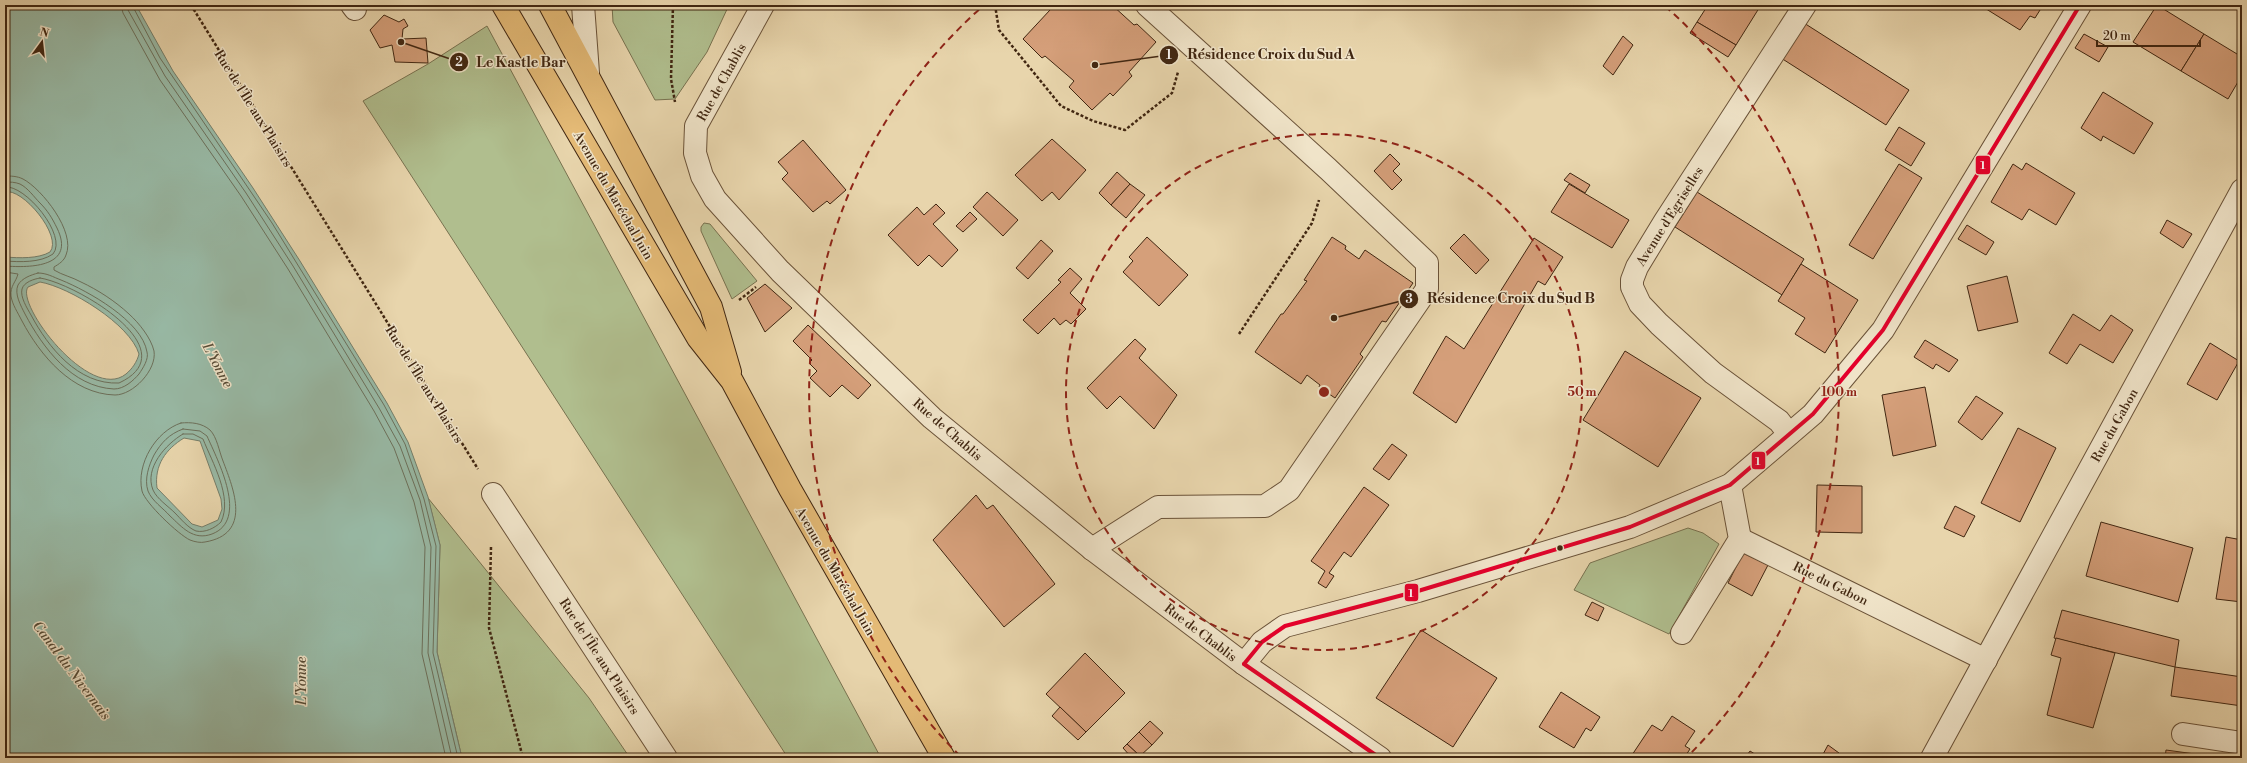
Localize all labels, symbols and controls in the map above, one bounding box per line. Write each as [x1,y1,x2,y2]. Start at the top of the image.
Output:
north arrow [22,22,62,62]
scale bar [2097,22,2200,48]
text: N [38,25,51,41]
text: 20 m [2103,29,2131,44]
street label: Rue de Chablis [694,40,750,124]
callout: Résidence Croix du Sud A [1159,42,1363,68]
street label: Rue de l'Île aux Plaisirs [211,46,297,170]
text: Résidence Croix du Sud A [1187,46,1356,64]
text: 1 [1166,48,1172,63]
callout: Le Kastle Bar [449,49,574,75]
text: Le Kastle Bar [476,54,566,72]
text: 2 [455,55,463,70]
street label: Avenue du Maréchal Juin [569,128,657,263]
line badge: 1 [1975,155,1991,175]
text: 1 [1980,159,1986,173]
street label: Avenue d'Egriselles [1632,164,1707,270]
callout: Résidence Croix du Sud B [1399,286,1602,312]
text: Résidence Croix du Sud B [1427,290,1595,308]
text: 3 [1405,292,1413,307]
street label: Rue de l'Île aux Plaisirs [382,322,468,446]
water label: L'Yonne [197,339,237,391]
centre of rings [1317,385,1331,399]
text: 50 m [1567,385,1597,400]
text: 100 m [1821,385,1857,400]
street label: Rue du Gabon [2088,386,2142,465]
street label: Rue de Chablis [909,395,986,464]
line badge: 1 [1751,451,1766,470]
text: 1 [1755,455,1761,469]
street label: Avenue du Maréchal Juin [791,504,879,639]
unlabelled marker [1555,543,1565,553]
street label: Rue du Gabon [1790,559,1871,609]
line badge: 1 [1404,583,1419,602]
text: 1 [1408,587,1414,601]
street label: Rue de l'Île aux Plaisirs [556,595,644,718]
street label: Rue de Chablis [1161,600,1240,665]
water label: Canal du Nivernais [28,618,114,724]
water label: L'Yonne [293,656,311,706]

